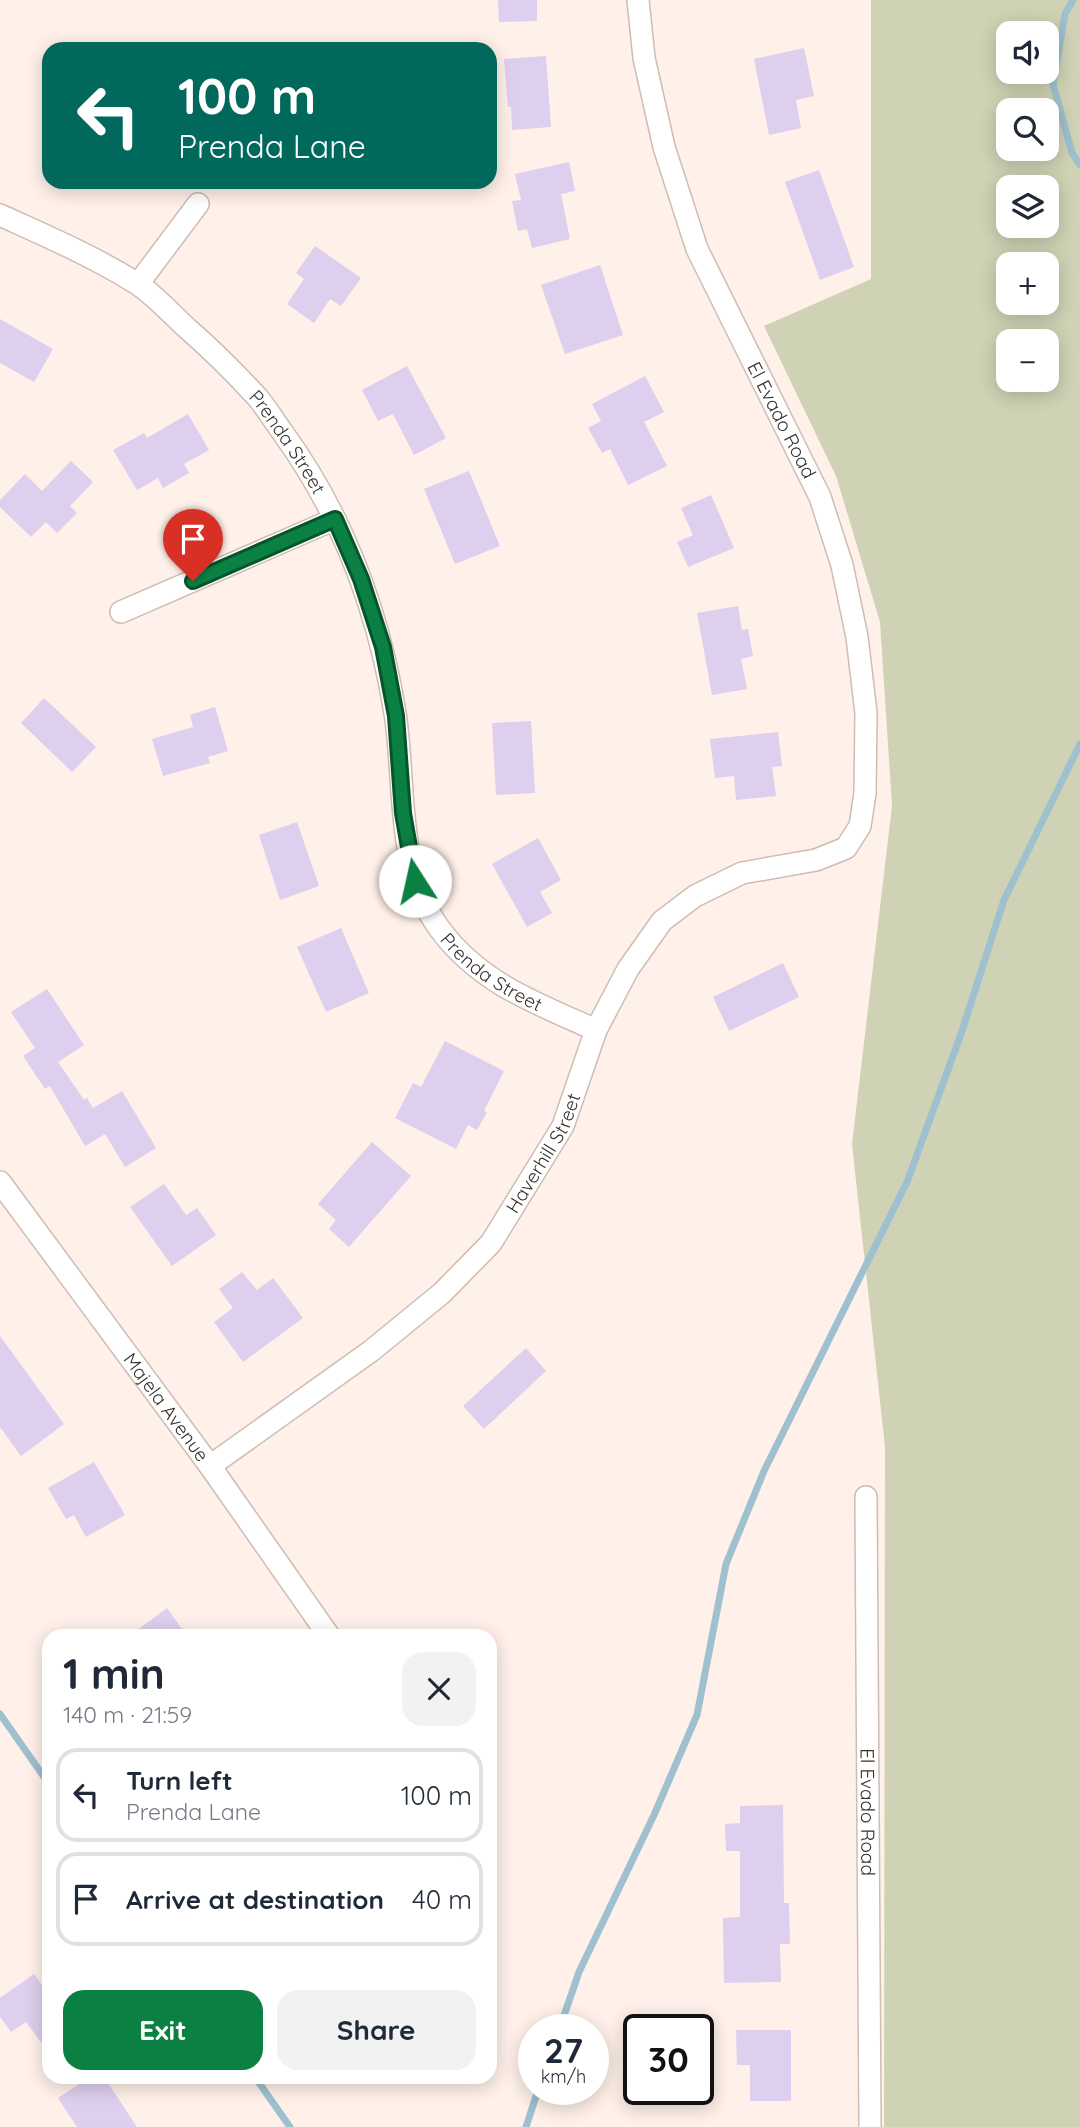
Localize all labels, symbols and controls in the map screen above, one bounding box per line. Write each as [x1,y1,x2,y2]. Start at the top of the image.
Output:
map controls [996,21,1059,392]
button: sound [996,21,1059,84]
text: 100 m [178,65,316,126]
icon: left [63,70,154,161]
button: search [996,98,1059,161]
text: Prenda Lane [178,126,366,166]
button: layers [996,175,1059,238]
button: + [996,252,1059,315]
button: − [996,329,1059,392]
street label: El Evado Road [742,358,822,482]
street label: Prenda Street [244,385,331,498]
pin [163,509,223,581]
icon: arrive [174,520,212,558]
position arrow [378,844,452,918]
street label: Prenda Street [435,928,546,1016]
street label: Haverhill Street [500,1090,585,1217]
street label: Majela Avenue [118,1348,215,1466]
text: 1 min [63,1647,165,1700]
button: close [402,1652,476,1726]
text: 140 m · 21:59 [63,1700,192,1729]
street label: El Evado Road [856,1748,880,1876]
text: Turn left [126,1764,233,1797]
icon: left [67,1776,105,1814]
text: 100 m [401,1779,472,1812]
text: Prenda Lane [126,1797,261,1826]
icon: arrive [67,1880,105,1918]
text: Arrive at destination [126,1883,384,1916]
text: 40 m [412,1883,472,1916]
button: Exit [63,1990,263,2070]
button: Share [277,1990,476,2070]
speed limit sign: 30 [623,2014,714,2105]
text: 27 [544,2028,583,2072]
text: km/h [541,2065,586,2088]

